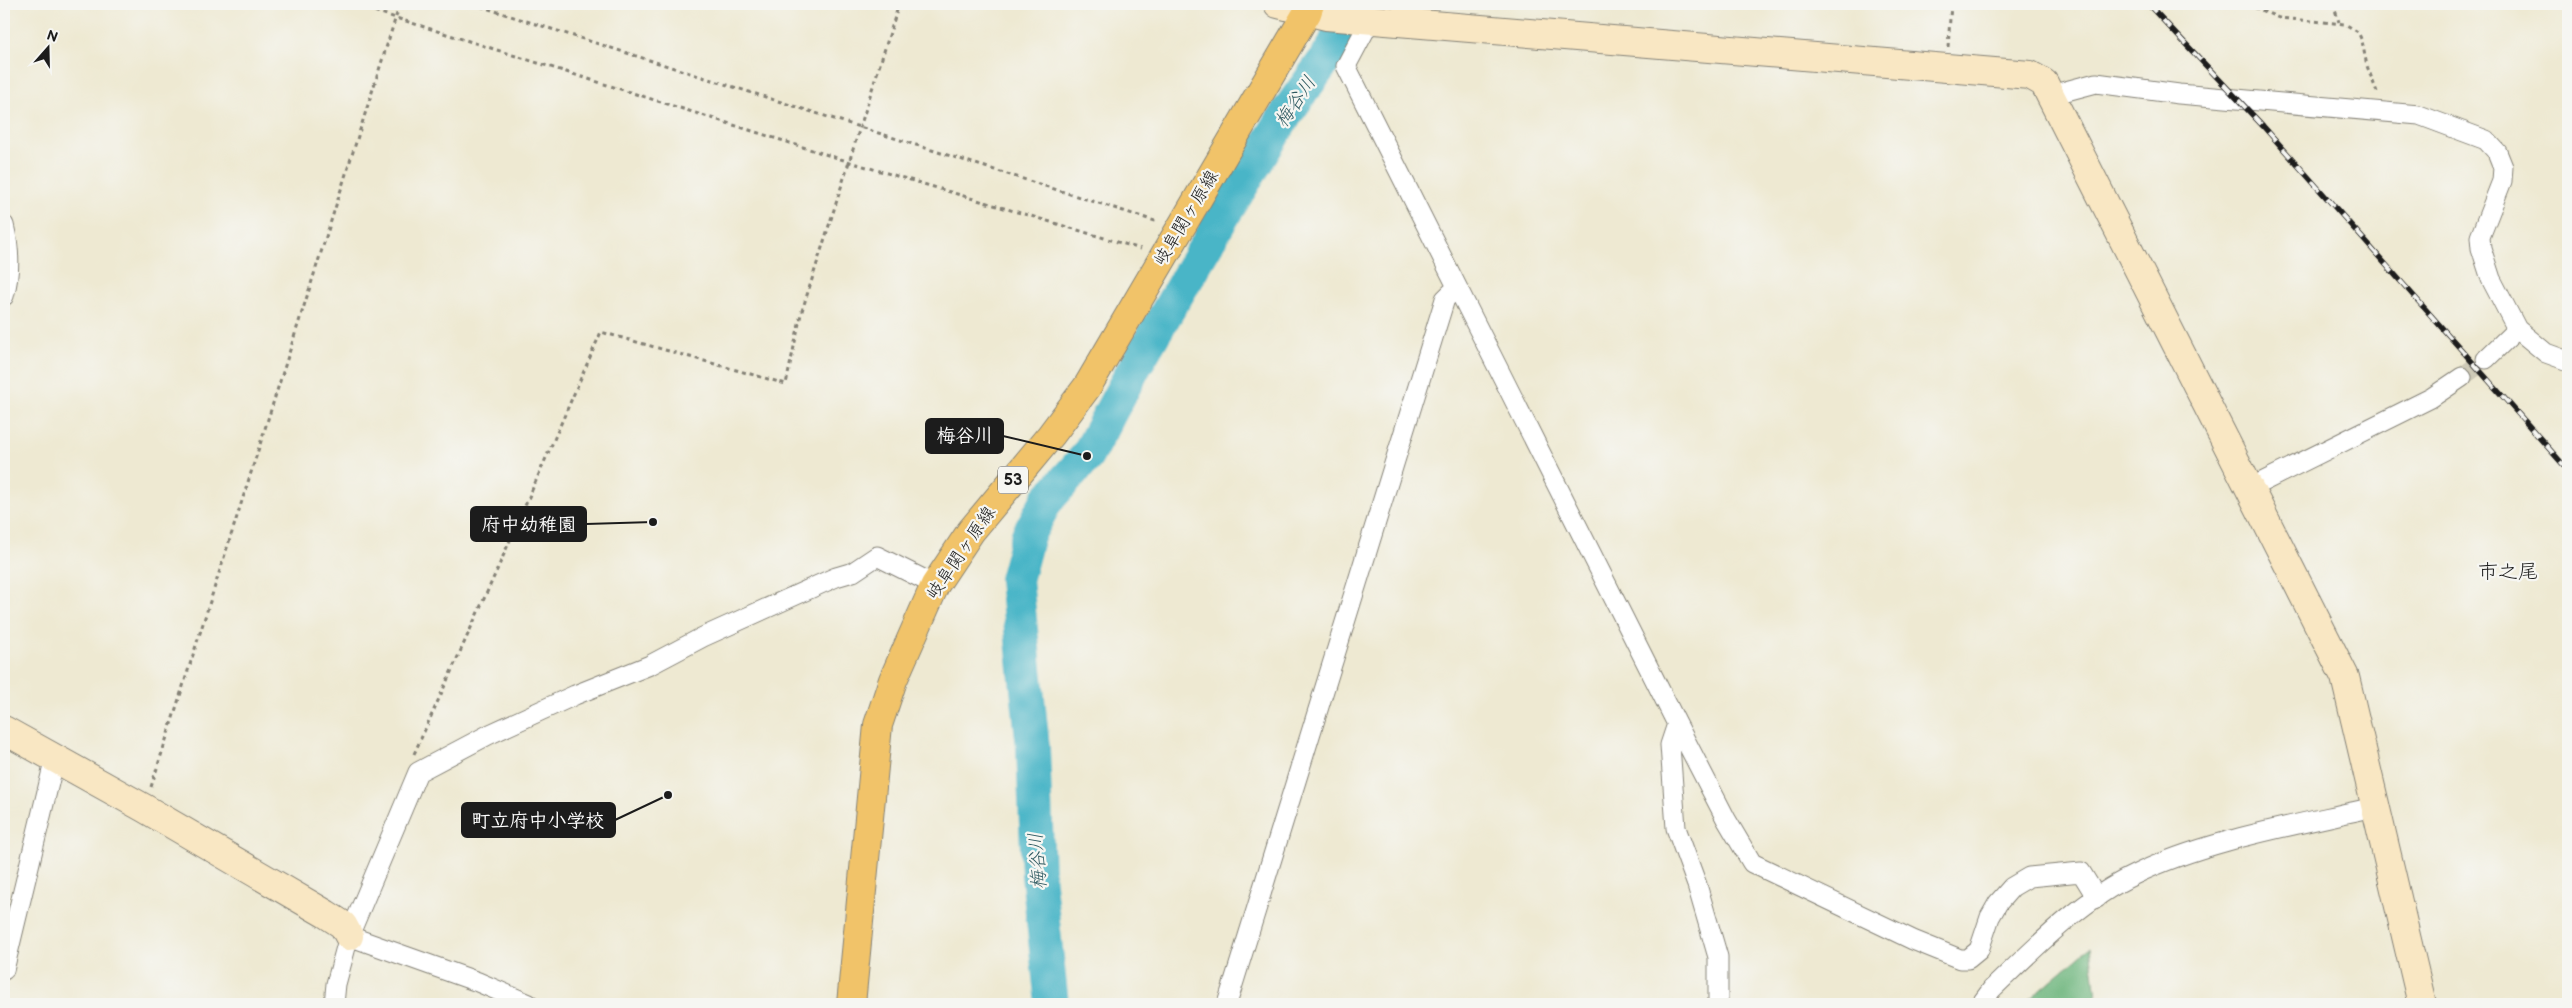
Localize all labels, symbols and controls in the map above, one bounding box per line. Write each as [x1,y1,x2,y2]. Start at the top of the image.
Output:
north arrow [22,22,72,72]
text: N [44,26,60,46]
water label: 梅谷川 [1271,72,1321,132]
street label: 岐阜関ヶ原線 [1149,166,1223,270]
callout: 梅谷川 [926,419,1003,453]
text: 梅谷川 [936,425,994,448]
road number: 53 [998,466,1028,494]
street label: 岐阜関ヶ原線 [922,502,1000,604]
callout: 府中幼稚園 [471,507,586,541]
text: 府中幼稚園 [481,514,577,537]
district label: 市之尾 [2478,560,2538,584]
callout: 町立府中小学校 [462,803,615,837]
text: 町立府中小学校 [471,810,605,833]
water label: 梅谷川 [1025,832,1051,890]

